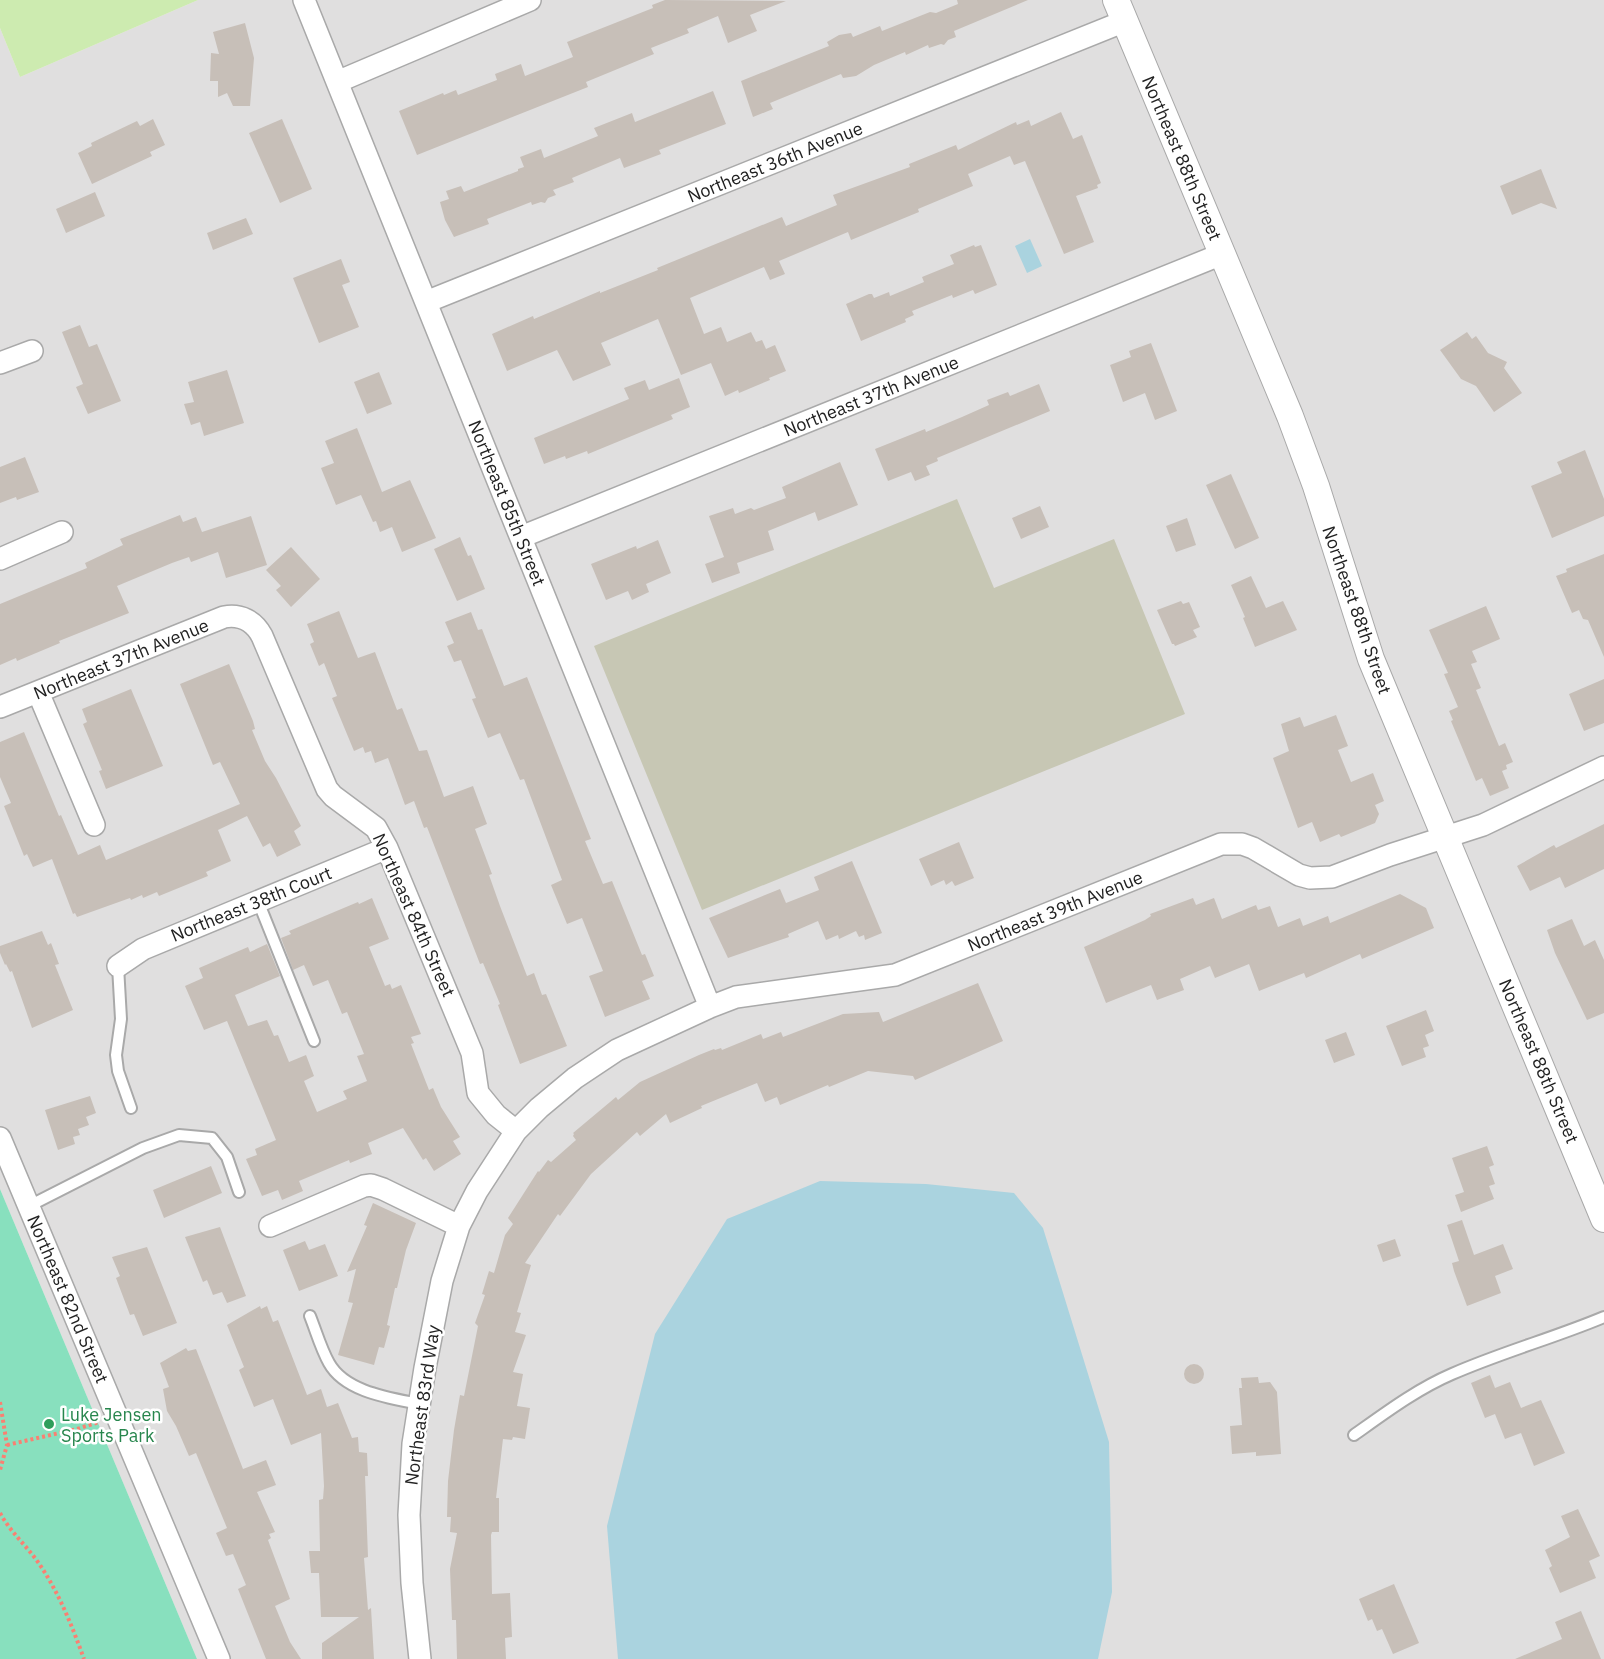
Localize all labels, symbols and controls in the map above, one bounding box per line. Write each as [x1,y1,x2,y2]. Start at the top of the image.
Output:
street label: Northeast 88th Street [1137,72,1227,244]
street label: Northeast 36th Avenue [684,116,866,208]
street label: Northeast 37th Avenue [780,350,962,442]
street label: Northeast 85th Street [463,417,551,589]
street label: Northeast 88th Street [1317,523,1397,697]
street label: Northeast 37th Avenue [30,613,212,705]
street label: Northeast 84th Street [368,830,460,1000]
street label: Northeast 38th Court [167,861,335,947]
street label: Northeast 39th Avenue [964,865,1146,957]
street label: Northeast 88th Street [1494,975,1584,1147]
street label: Northeast 82nd Street [22,1211,114,1387]
street label: Northeast 83rd Way [399,1323,445,1487]
place label: Luke Jensen Sports Park [61,1403,162,1447]
marker: Luke Jensen Sports Park [42,1417,56,1431]

